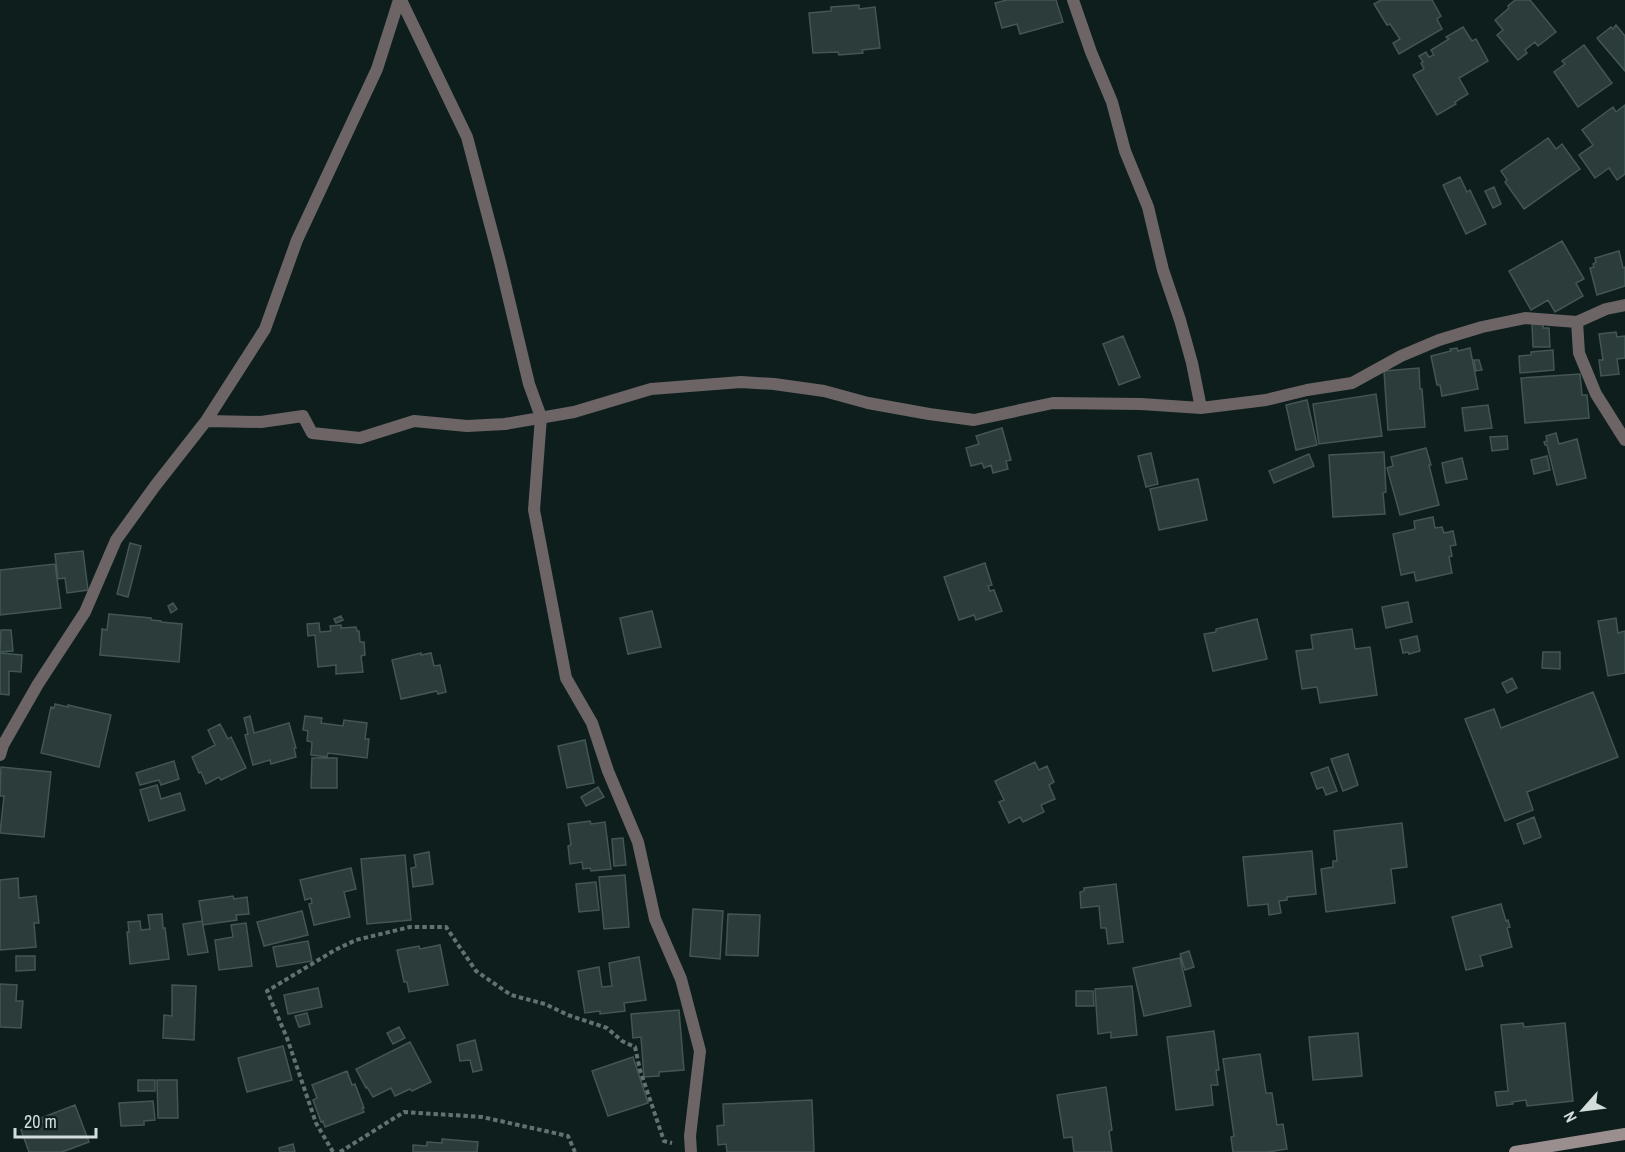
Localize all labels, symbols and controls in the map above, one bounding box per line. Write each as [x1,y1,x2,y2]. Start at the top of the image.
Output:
north arrow [1553,1080,1613,1140]
scale bar [15,1101,96,1139]
text: N [1558,1108,1582,1126]
text: 20 m [24,1109,57,1134]

